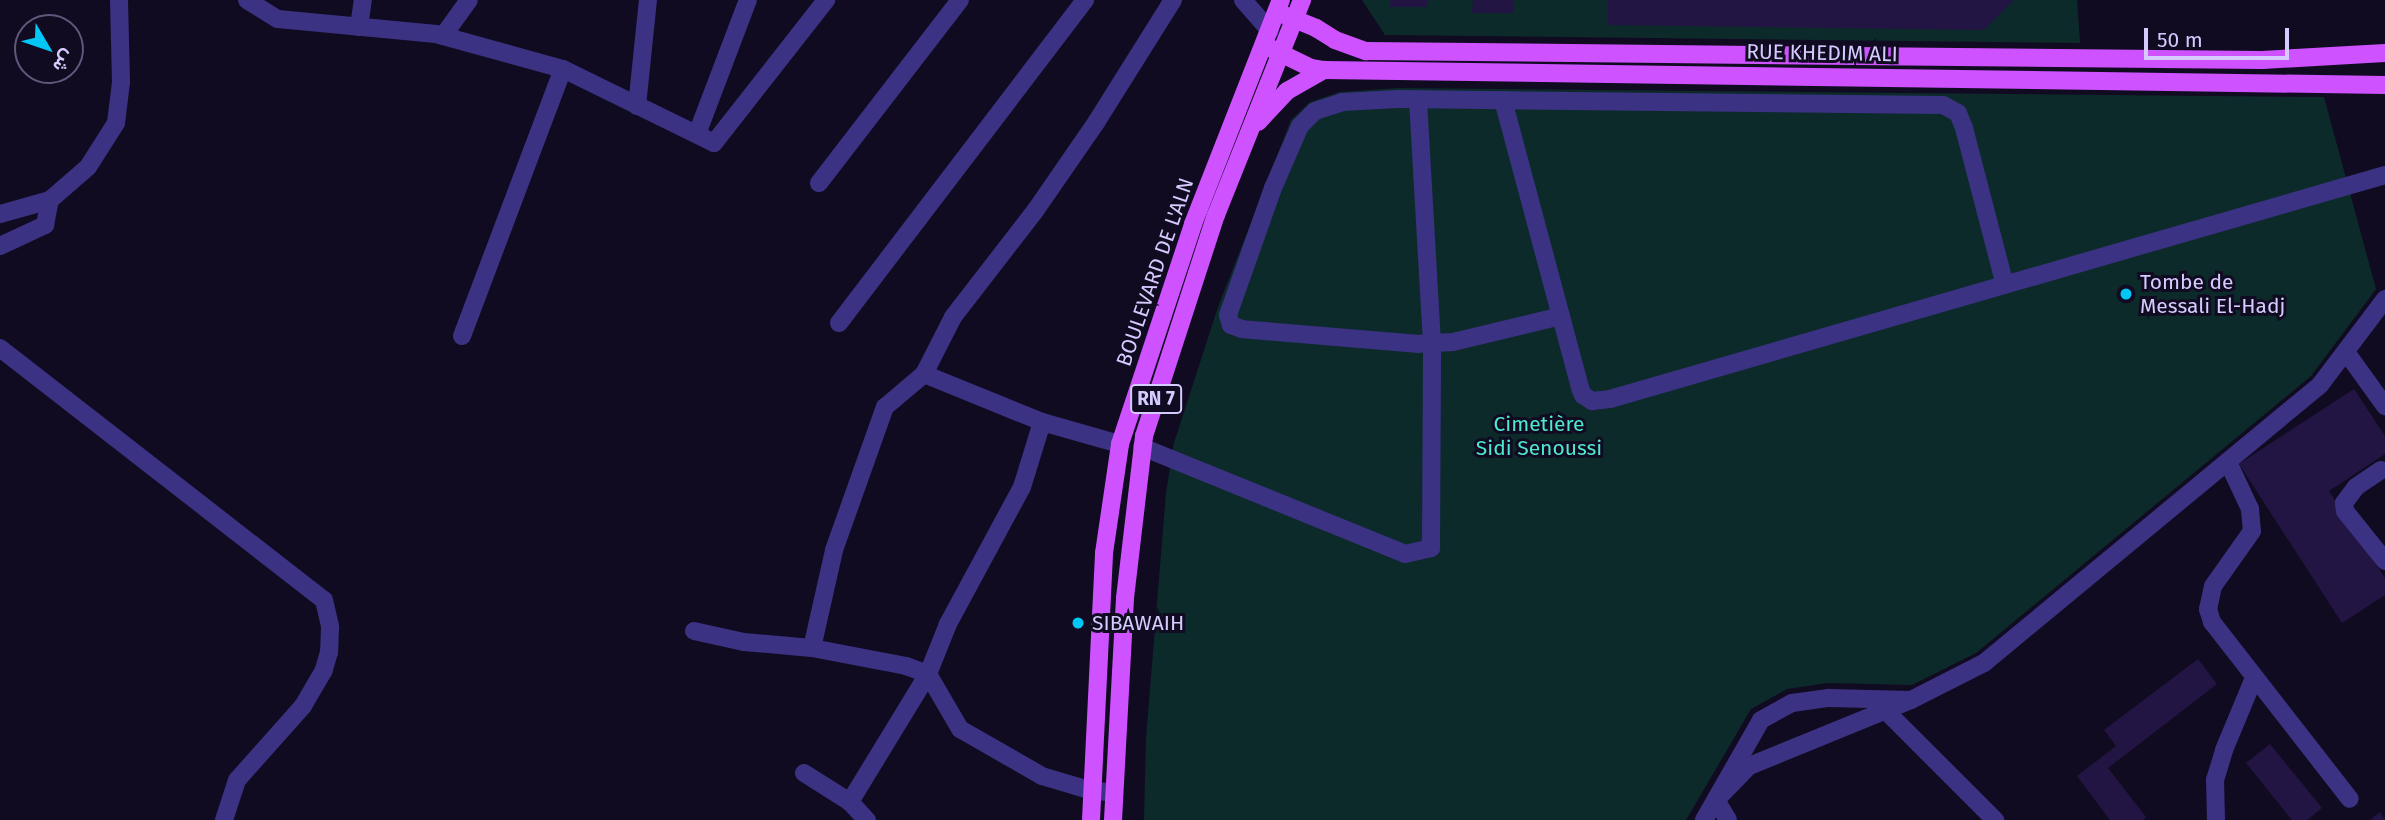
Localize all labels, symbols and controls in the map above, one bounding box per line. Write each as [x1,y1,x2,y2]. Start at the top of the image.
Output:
north arrow [14,14,84,84]
scale bar [2147,14,2292,58]
text: 50 m [2157,27,2203,53]
street label: RUE KHEDIM ALI [1746,39,1898,67]
text: ش [48,45,80,77]
street label: BOULEVARD DE L'ALN [1111,174,1199,370]
place label: Tombe de Messali El-Hadj [2140,269,2285,319]
marker: Tombe de Messali El-Hadj [2118,286,2134,302]
road number: RN 7 [1130,384,1182,414]
park label: Cimetière Sidi Senoussi [1476,411,1602,461]
place label: SIBAWAIH [1092,610,1184,636]
marker: SIBAWAIH [1070,615,1086,631]

